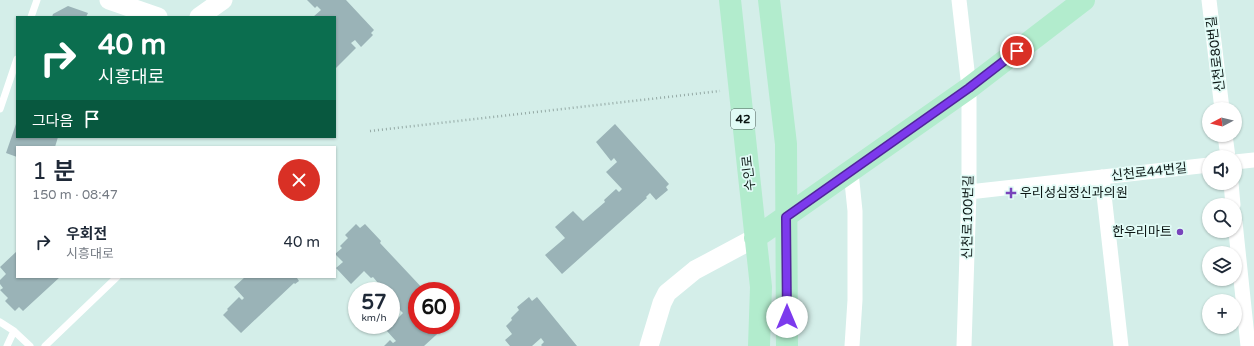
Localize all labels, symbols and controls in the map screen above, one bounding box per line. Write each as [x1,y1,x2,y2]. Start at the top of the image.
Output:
street label: 신천로80번길 [1203,15,1229,93]
text: 40 m [98,28,166,62]
icon: right [32,32,84,84]
pin [1000,34,1034,68]
icon: arrive [1006,40,1028,62]
text: 시흥대로 [98,66,164,88]
north arrow [1202,102,1242,142]
map controls [1202,102,1242,334]
icon: arrive [81,108,103,130]
road number: 42 [731,109,755,129]
text: 그다음 [32,112,73,130]
button: sound [1202,150,1242,190]
street label: 수인로 [739,154,759,192]
text: 1 분 [32,157,75,186]
button: close [278,159,320,201]
street label: 신천로44번길 [1110,160,1188,184]
street label: 신천로100번길 [959,175,977,259]
place label: 우리성심정신과의원 [1020,185,1128,201]
text: 150 m · 08:47 [32,187,118,203]
marker: 우리성심정신과의원 [1005,187,1017,199]
button: search [1202,198,1242,238]
place label: 한우리마트 [1112,224,1172,240]
text: 우회전 [66,225,107,243]
marker: 한우리마트 [1175,227,1185,237]
icon: right [32,231,54,253]
text: 40 m [283,233,320,251]
text: 시흥대로 [66,246,114,262]
button: layers [1202,246,1242,286]
speed limit sign: 60 [408,282,460,334]
text: 57 [361,291,387,315]
button: + [1202,294,1242,334]
position arrow [766,296,808,338]
text: km/h [361,312,387,324]

